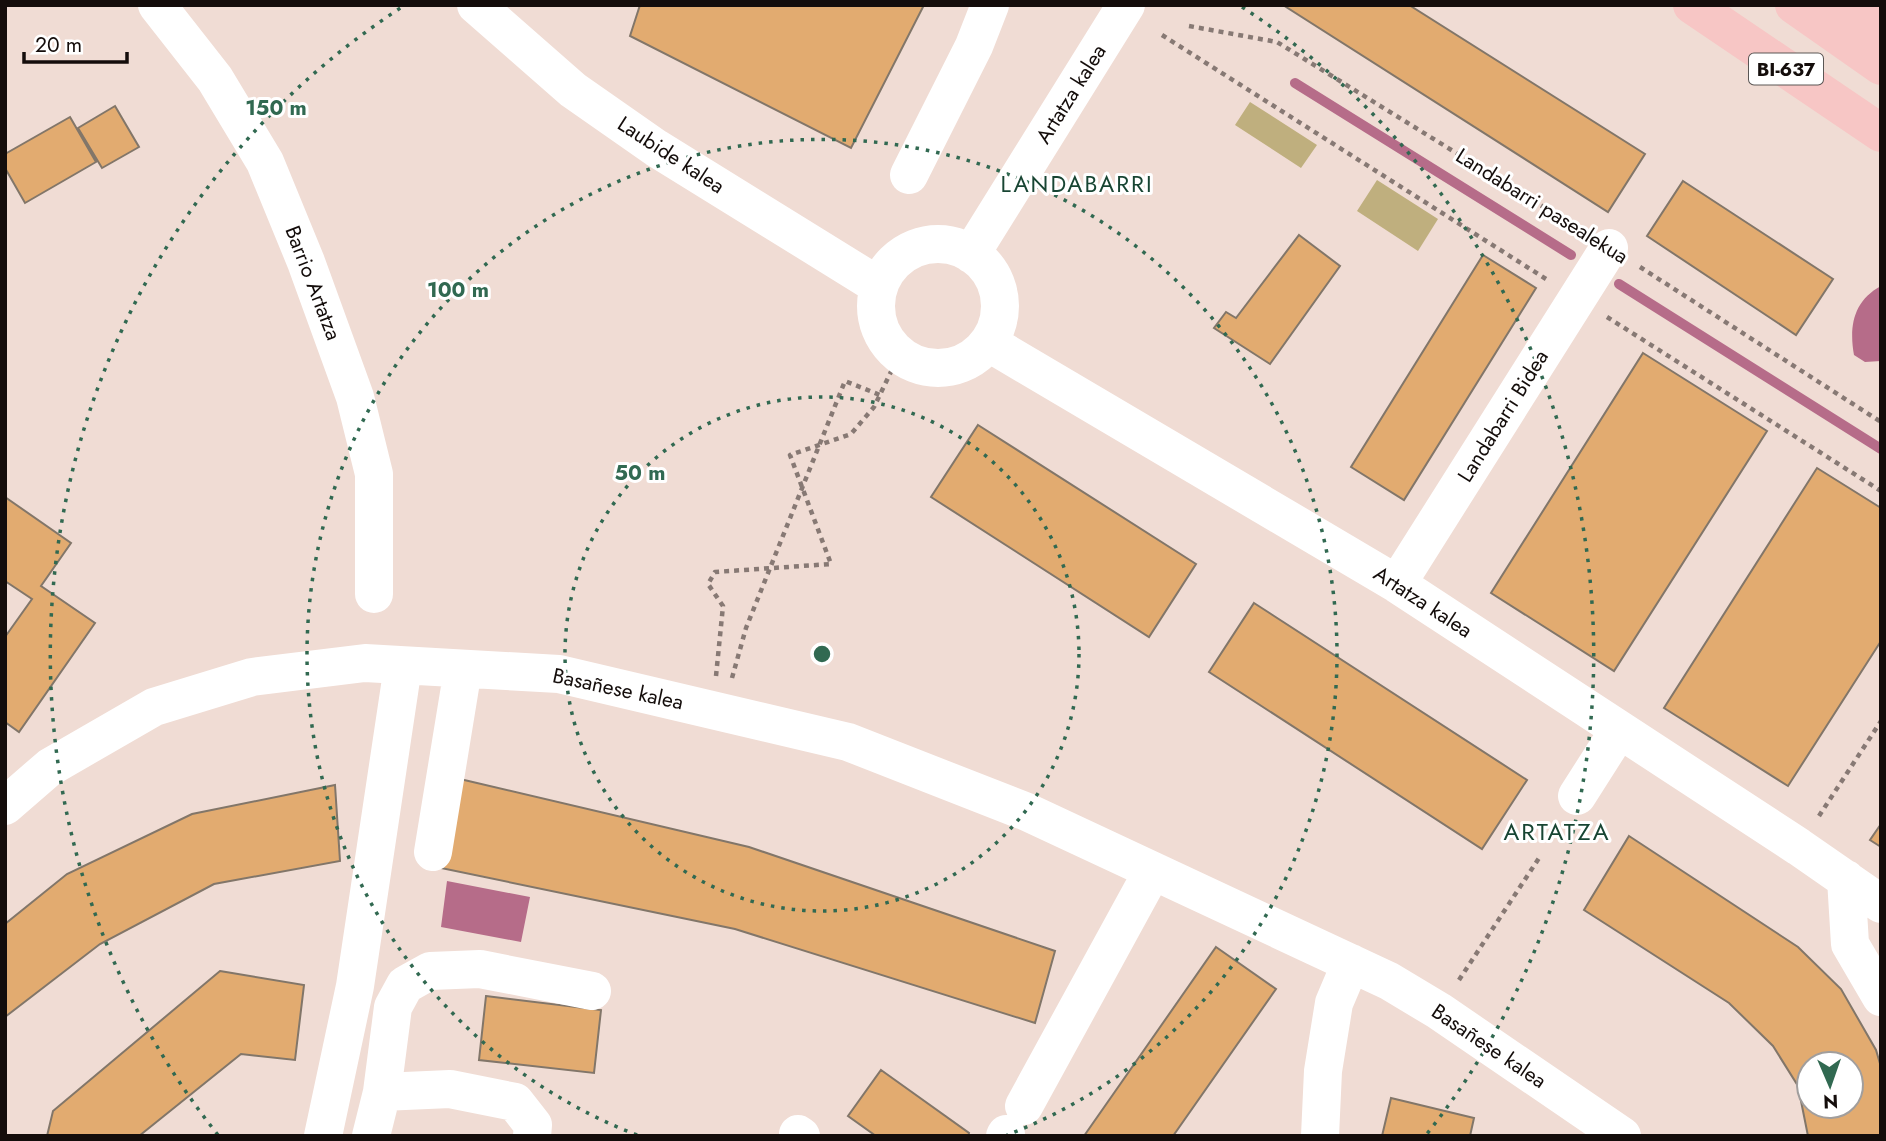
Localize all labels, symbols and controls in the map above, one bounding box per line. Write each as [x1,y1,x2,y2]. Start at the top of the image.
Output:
scale bar [24,21,128,65]
text: 20 m [35,30,82,60]
street label: Artatza kalea [1028,38,1114,150]
road number: BI-637 [1749,54,1823,85]
text: 150 m [245,93,307,123]
street label: Laubide kalea [612,109,730,201]
street label: Landabarri pasealekua [1450,141,1634,271]
district label: LANDABARRI [1000,167,1154,201]
street label: Barrio Artatza [277,221,349,345]
text: 100 m [427,275,489,305]
street label: Landabarri Bidea [1450,344,1556,488]
text: 50 m [615,458,665,488]
street label: Artatza kalea [1368,559,1478,645]
centre of rings [810,642,834,666]
street label: Basañese kalea [550,661,686,717]
district label: ARTATZA [1504,814,1611,849]
street label: Basañese kalea [1426,996,1552,1096]
north arrow [1795,1050,1865,1120]
text: N [1823,1088,1839,1115]

